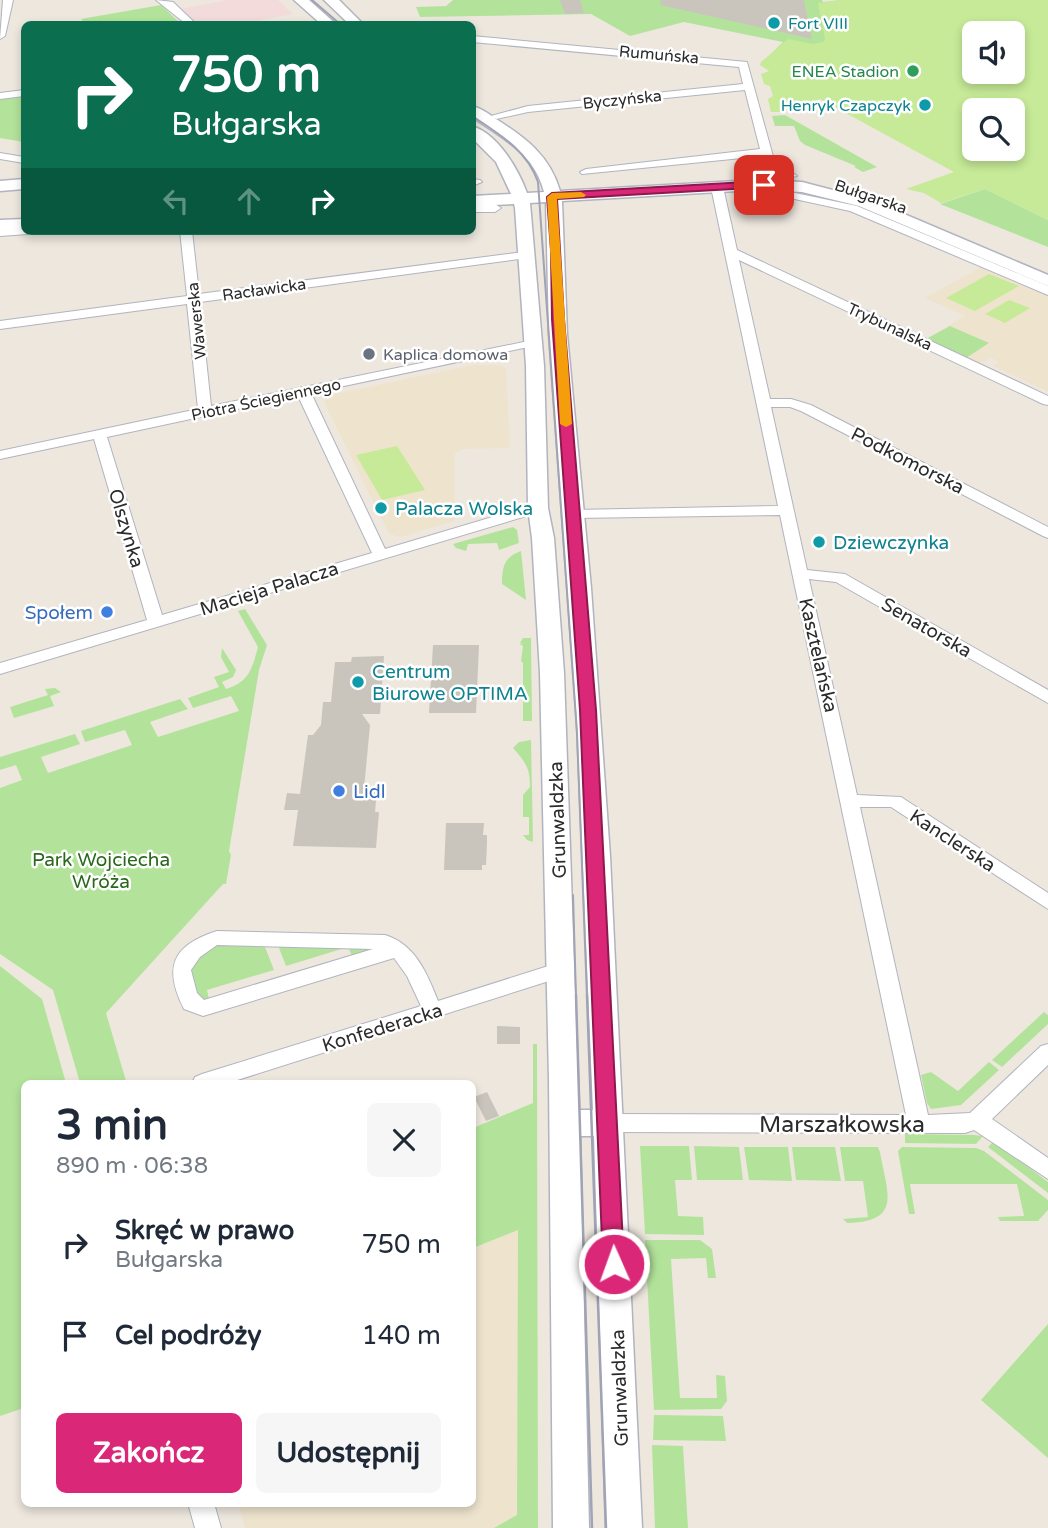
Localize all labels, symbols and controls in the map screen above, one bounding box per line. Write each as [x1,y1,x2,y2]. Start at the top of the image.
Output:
place label: Fort VIII [788,14,848,34]
marker: Fort VIII [766,15,782,31]
map controls [962,21,1025,161]
button: sound [962,21,1025,84]
street label: Rumuńska [618,42,700,68]
text: 750 m [171,46,321,105]
icon: right [56,49,147,140]
place label: ENEA Stadion [791,62,899,82]
marker: ENEA Stadion [905,63,921,79]
street label: Byczyńska [582,86,663,114]
place label: Henryk Czapczyk [781,96,911,116]
marker: Henryk Czapczyk [917,97,933,113]
button: search [962,98,1025,161]
text: Bułgarska [171,106,322,144]
pin [734,155,794,215]
icon: arrive [745,166,783,204]
street label: Bułgarska [832,175,910,219]
icon: left [157,182,195,220]
icon: ahead [230,182,268,220]
icon: right [303,182,341,220]
street label: Racławicka [221,274,307,306]
street label: Wawerska [183,281,211,360]
street label: Trybunalska [844,299,935,355]
place label: Kaplica domowa [383,345,508,365]
marker: Kaplica domowa [361,346,377,362]
street label: Piotra Ściegiennego [189,374,343,426]
street label: Podkomorska [847,423,968,499]
street label: Olszynka [104,486,148,570]
place label: Palacza Wolska [395,498,533,520]
marker: Palacza Wolska [373,500,389,516]
place label: Dziewczynka [833,532,949,554]
marker: Dziewczynka [811,534,827,550]
street label: Macieja Palacza [197,557,341,620]
street label: Senatorska [878,593,975,662]
street label: Kasztelańska [794,596,842,715]
place label: Społem [25,602,93,624]
marker: Społem [99,604,115,620]
place label: Centrum Biurowe OPTIMA [372,661,528,705]
marker: Centrum Biurowe OPTIMA [350,674,366,690]
street label: Grunwaldzka [545,761,571,879]
place label: Lidl [353,781,385,803]
marker: Lidl [331,783,347,799]
street label: Kanclerska [905,805,999,877]
park label: Park Wojciecha Wróża [32,849,170,893]
street label: Konfederacka [319,999,445,1057]
text: 3 min [56,1100,168,1151]
button: close [367,1103,441,1177]
street label: Marszałkowska [759,1111,925,1139]
text: 890 m · 06:38 [56,1152,208,1180]
text: Skręć w prawo [115,1215,294,1246]
icon: right [56,1226,94,1264]
position arrow [577,1227,651,1301]
text: 750 m [361,1229,441,1260]
text: Bułgarska [115,1246,223,1274]
icon: arrive [56,1317,94,1355]
text: Cel podróży [115,1320,262,1351]
text: 140 m [361,1320,441,1351]
street label: Grunwaldzka [607,1329,633,1447]
button: Zakończ [56,1413,242,1493]
button: Udostępnij [256,1413,441,1493]

